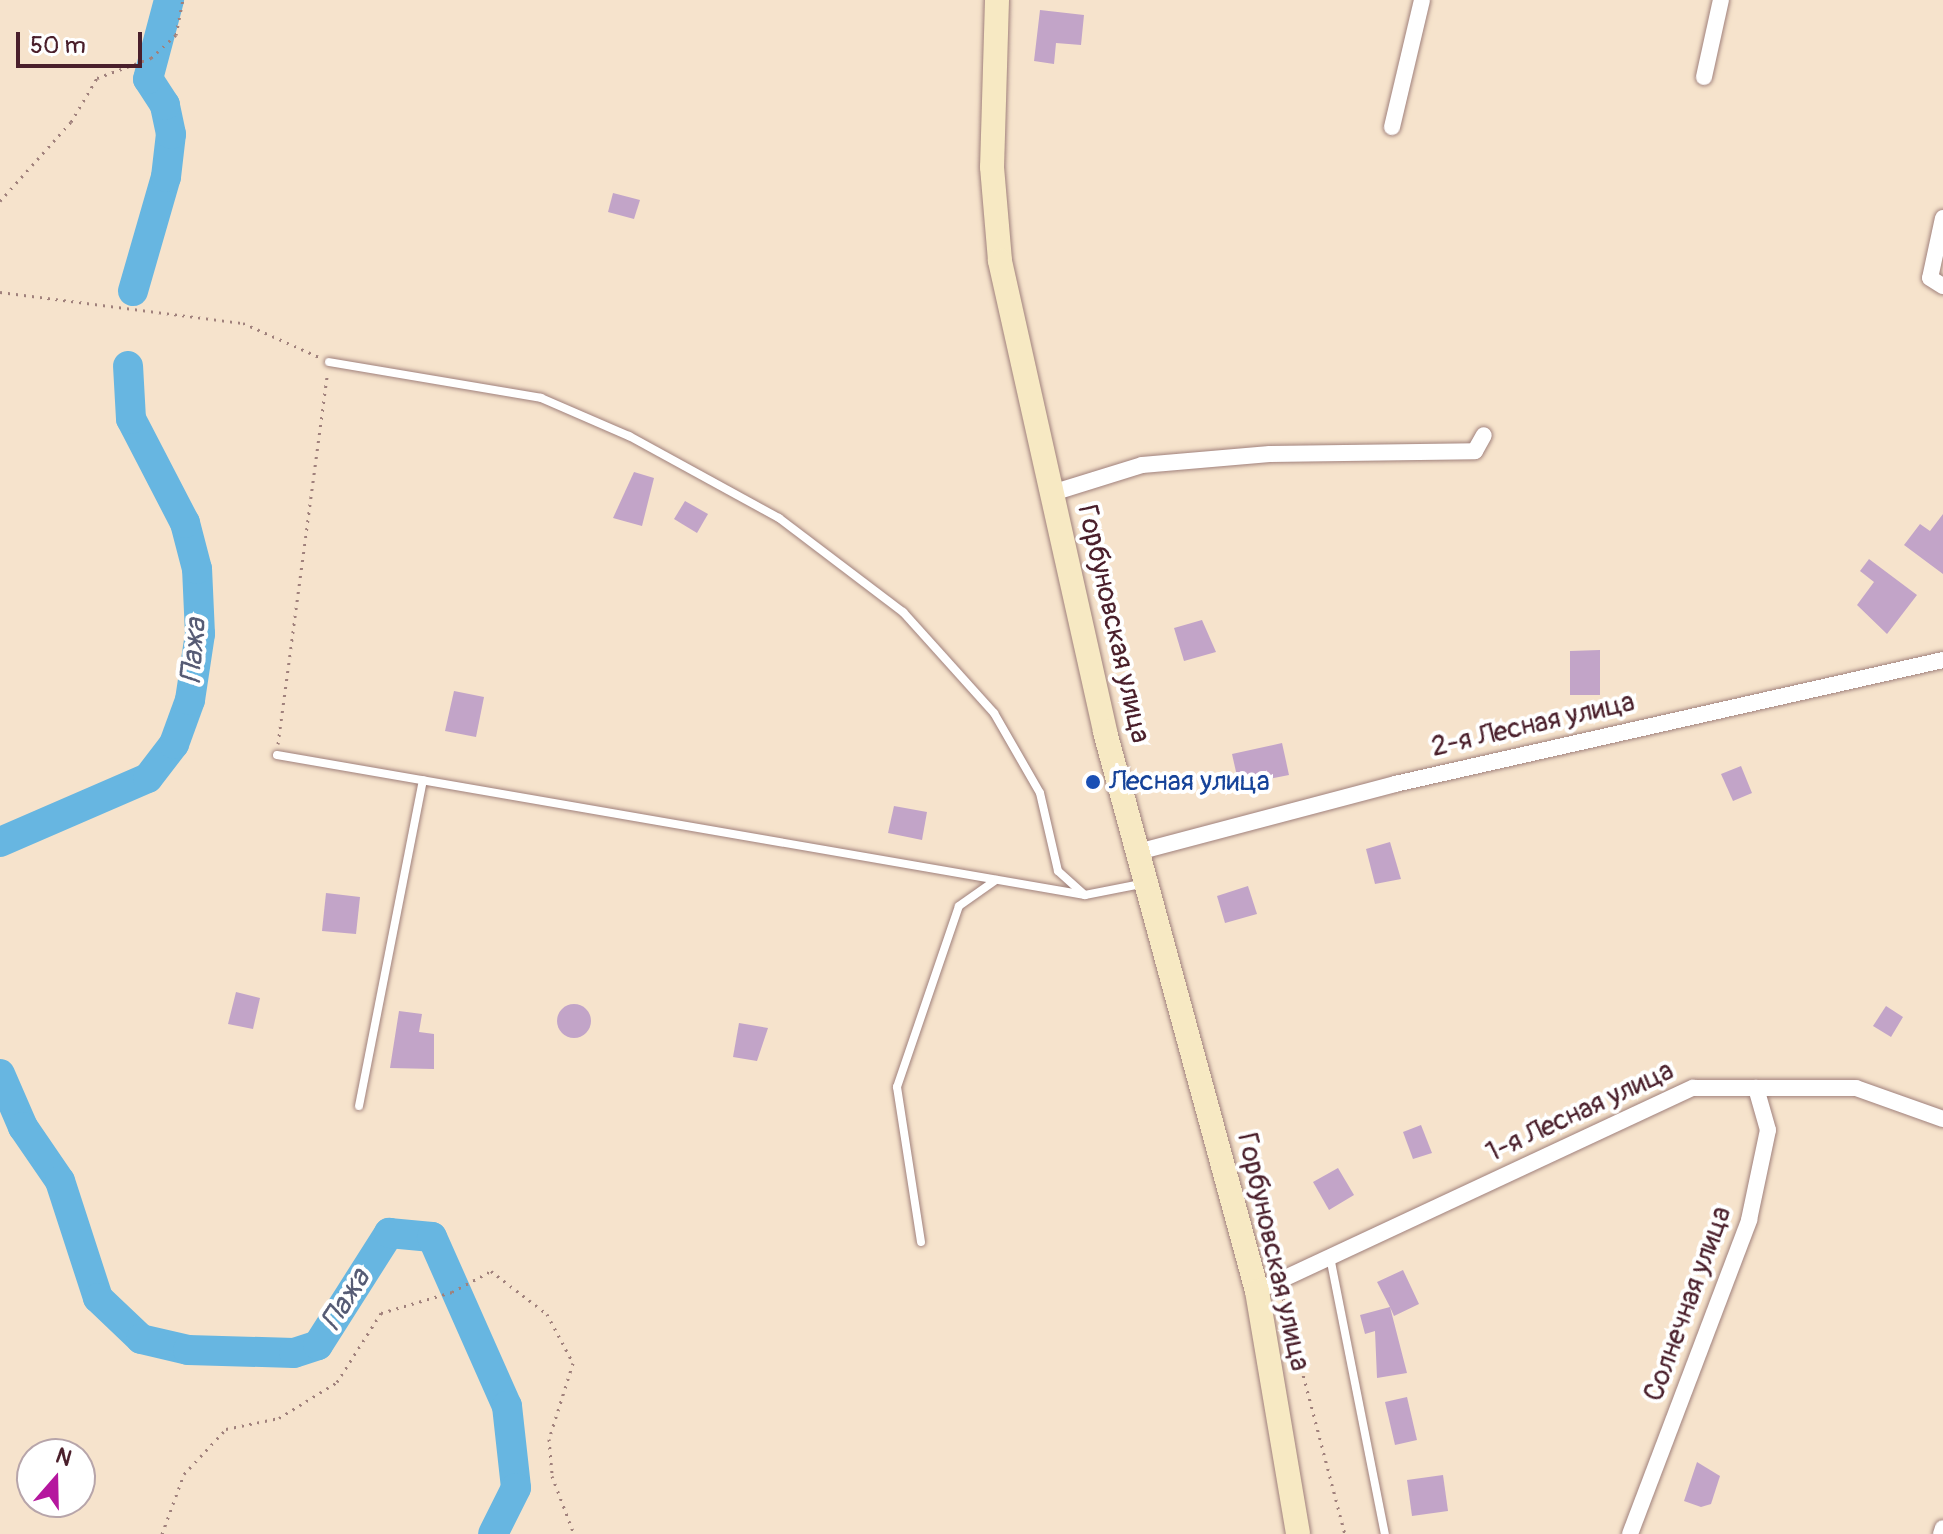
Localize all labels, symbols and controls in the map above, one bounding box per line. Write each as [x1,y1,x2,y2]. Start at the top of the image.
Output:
scale bar [20,16,146,66]
text: 50 m [30,31,86,60]
street label: Горбуновская улица [1069,502,1157,746]
water label: Пажа [173,617,215,685]
street label: 2-я Лесная улица [1428,685,1638,765]
place label: Лесная улица [1109,765,1270,799]
marker: Лесная улица [1084,773,1102,791]
street label: 1-я Лесная улица [1481,1054,1679,1170]
street label: Горбуновская улица [1229,1130,1317,1374]
street label: Солнечная улица [1637,1202,1739,1406]
water label: Пажа [313,1263,379,1337]
north arrow [16,1438,96,1518]
text: N [52,1442,75,1473]

